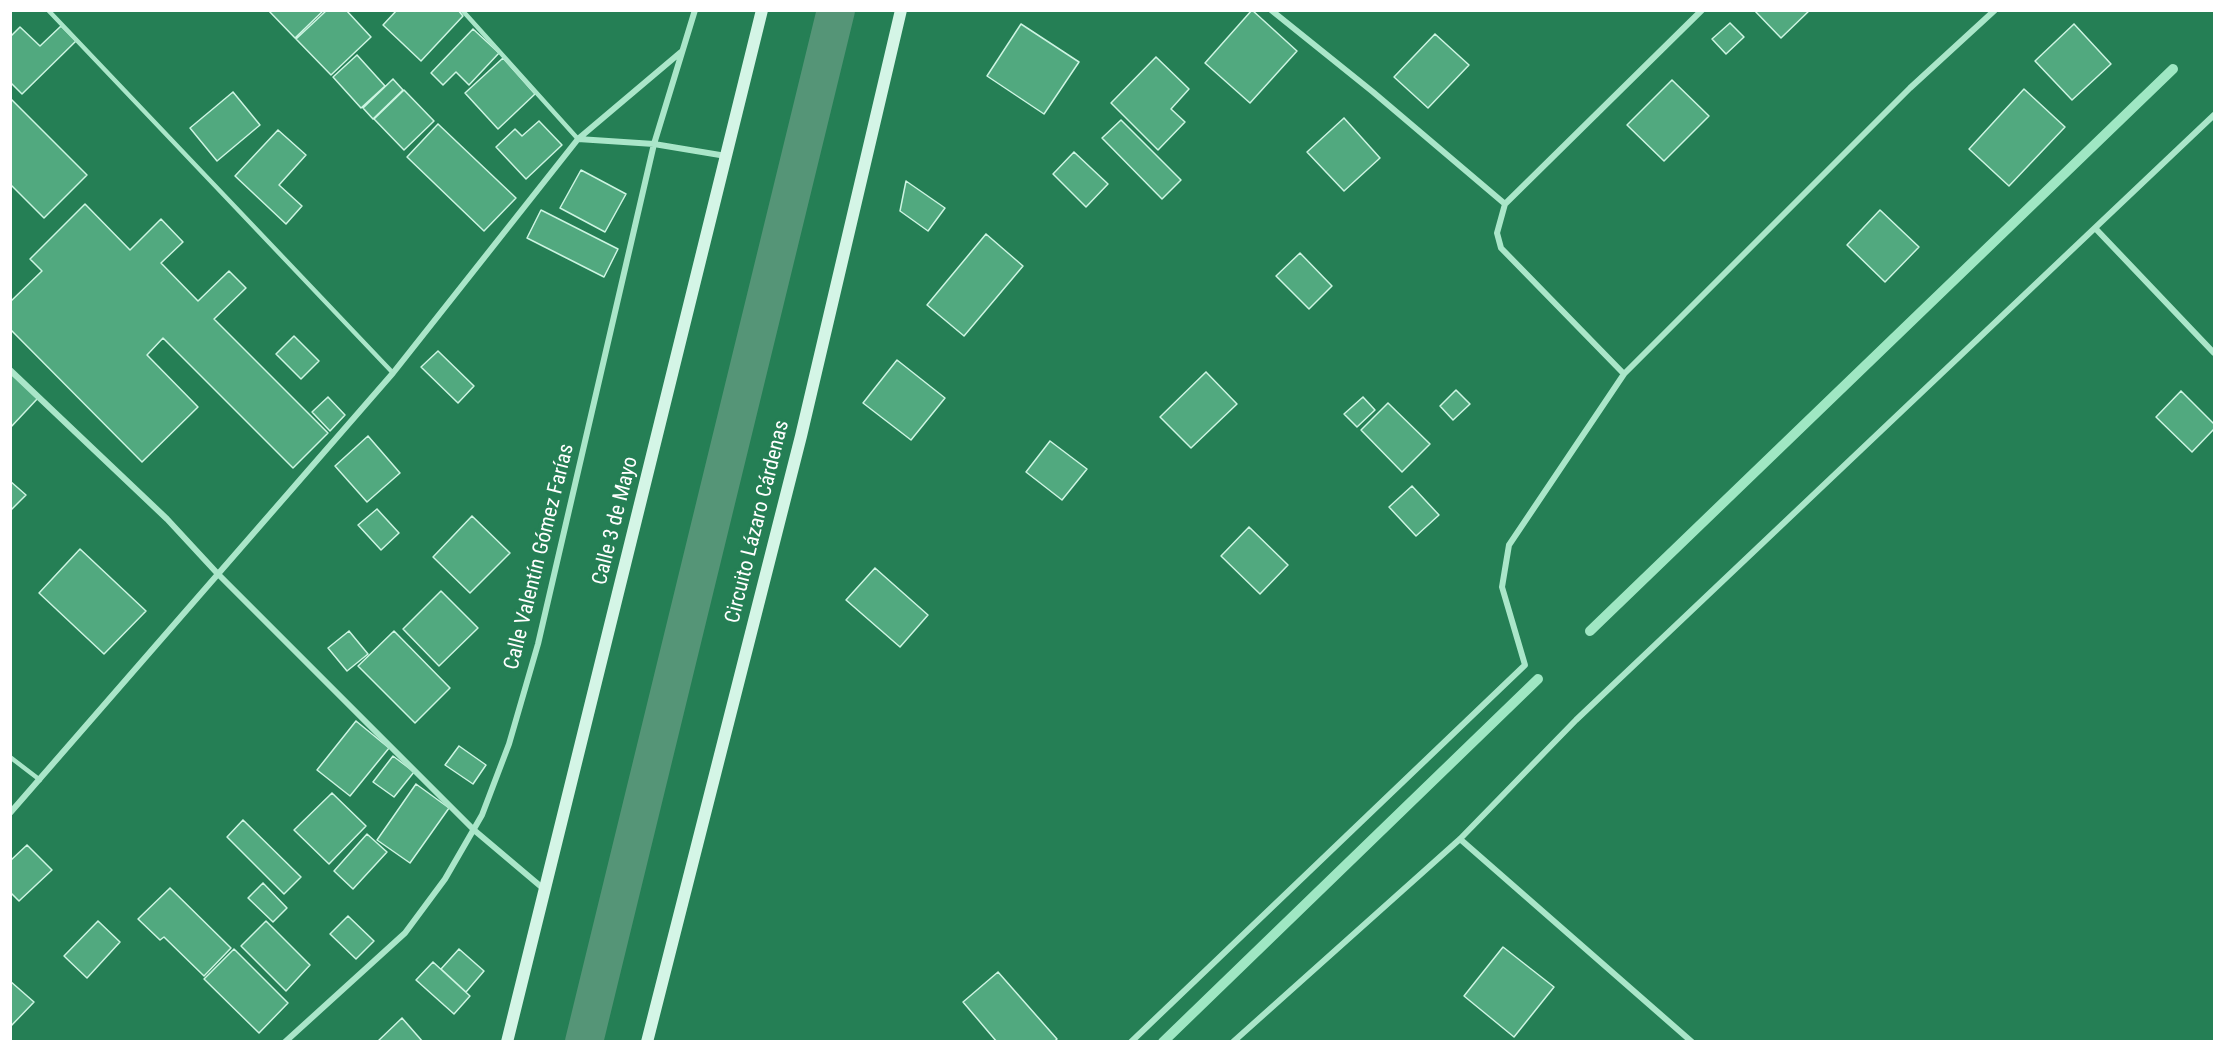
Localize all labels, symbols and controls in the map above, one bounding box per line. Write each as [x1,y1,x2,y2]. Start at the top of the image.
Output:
street label: Circuito Lázaro Cárdenas [721,418,795,626]
street label: Calle Valentín Gómez Farías [500,441,580,673]
street label: Calle 3 de Mayo [588,454,644,588]

